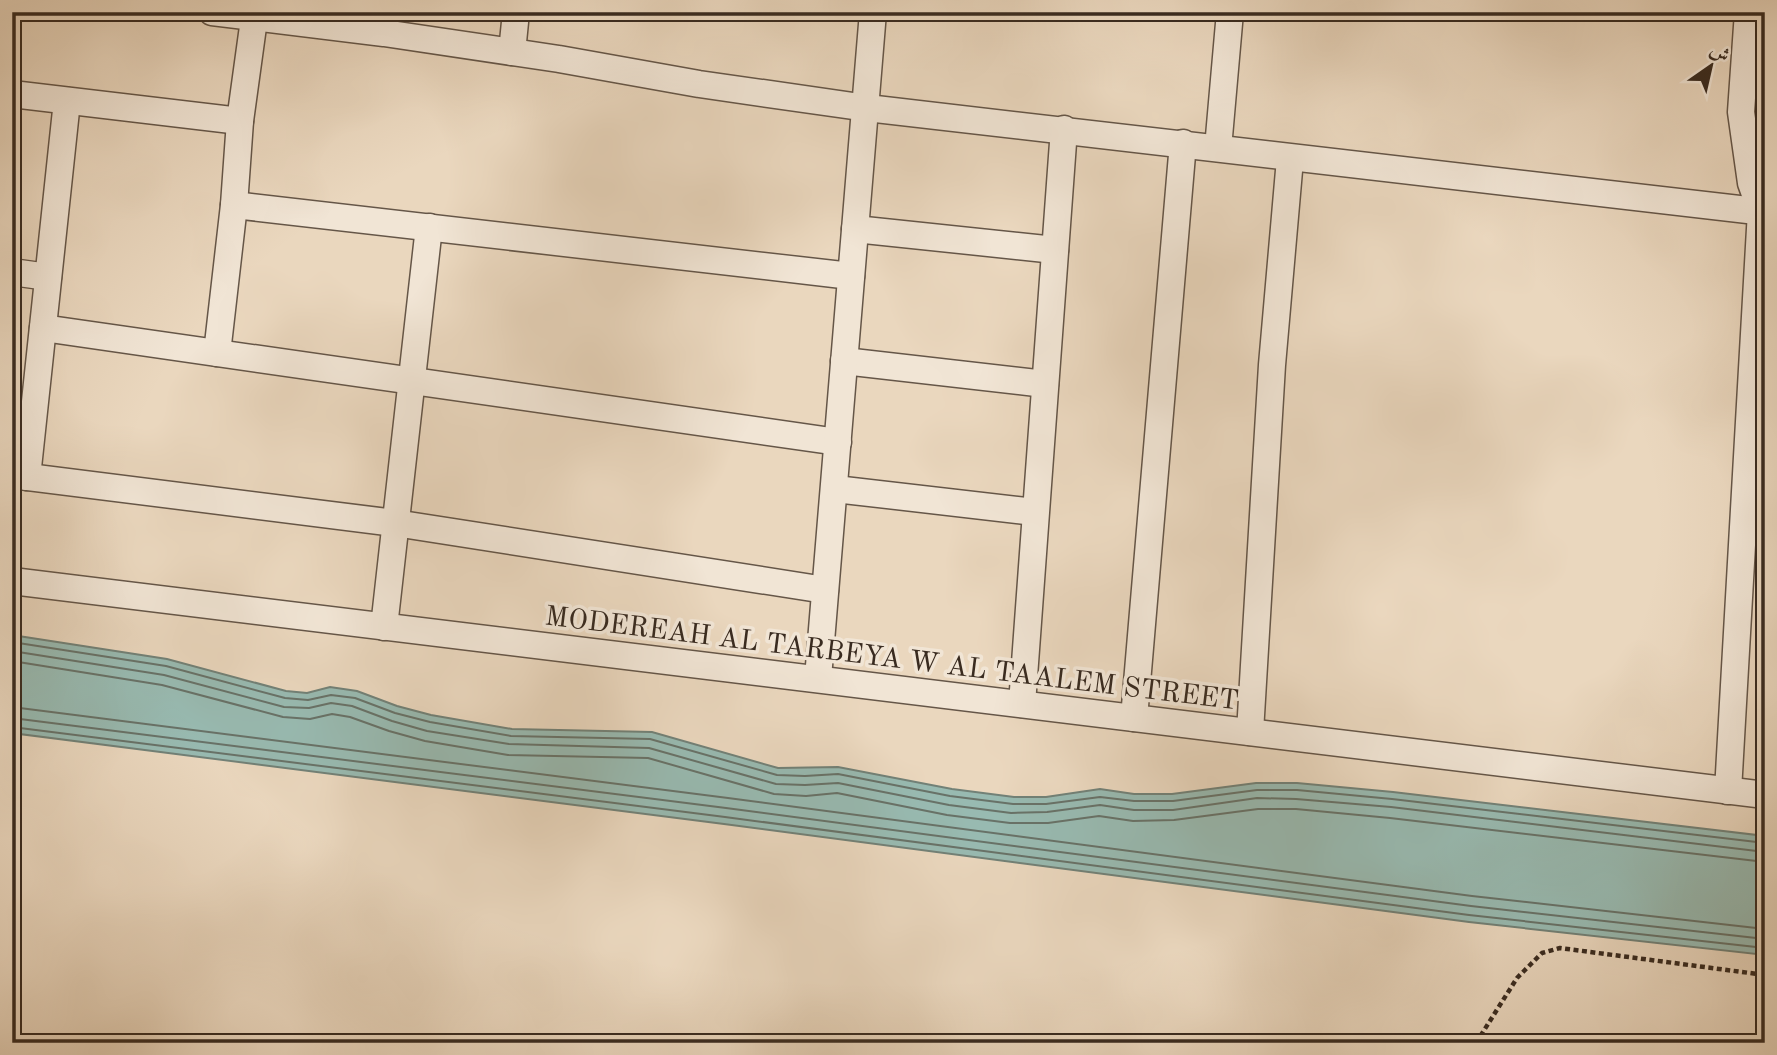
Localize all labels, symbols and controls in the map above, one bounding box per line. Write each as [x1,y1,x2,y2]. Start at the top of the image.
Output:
north arrow [1676,32,1746,102]
text: ش [1706,41,1732,67]
street label: MODEREAH AL TARBEYA W AL TAALEM STREET [543,603,1240,716]

